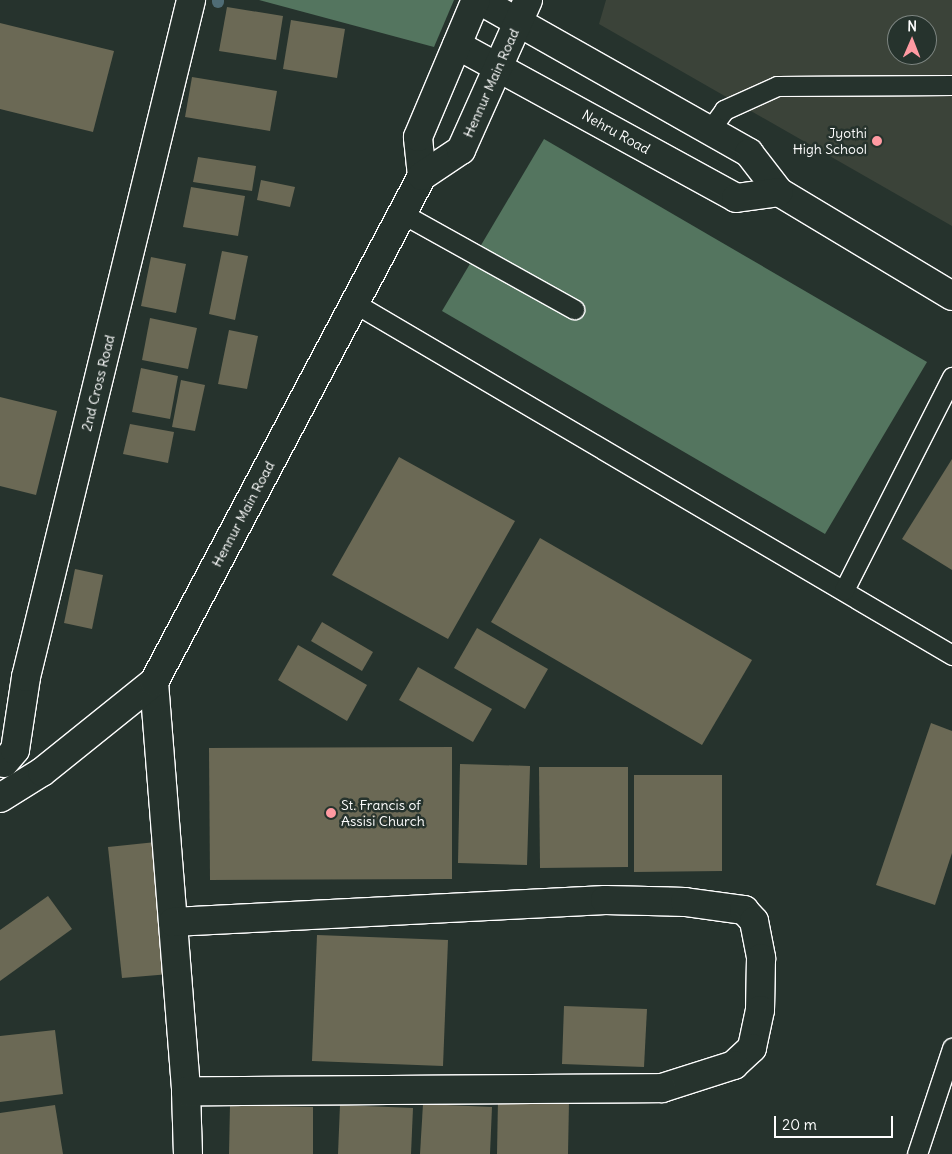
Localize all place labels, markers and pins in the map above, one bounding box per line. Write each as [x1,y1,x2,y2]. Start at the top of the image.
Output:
place label: Jyothi High School [793,125,867,158]
marker: Jyothi High School [871,135,883,147]
place label: St. Francis of Assisi Church [341,797,425,830]
marker: St. Francis of Assisi Church [325,807,337,819]

